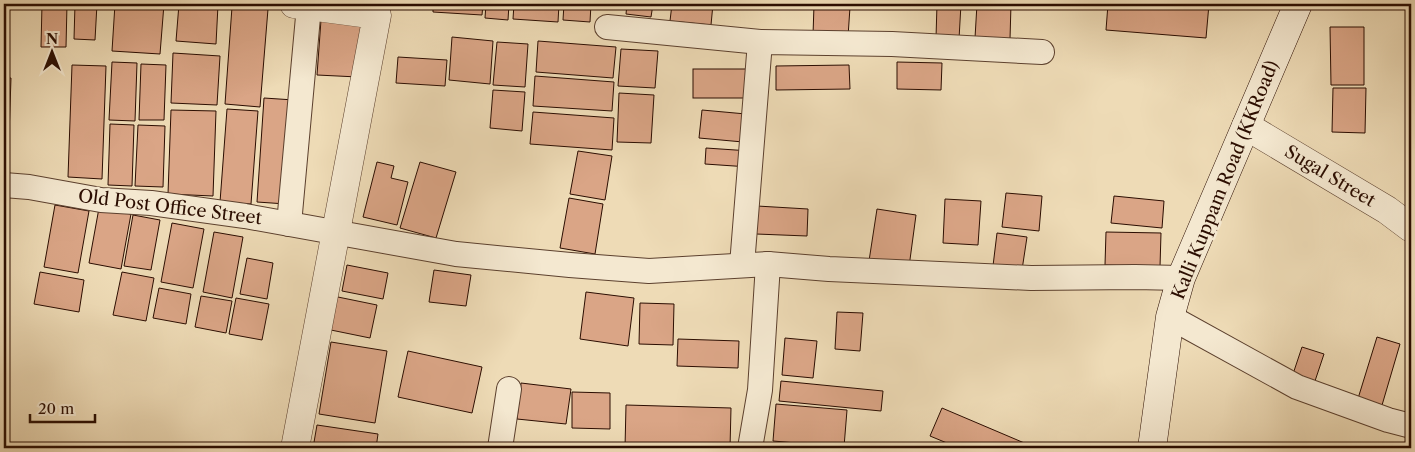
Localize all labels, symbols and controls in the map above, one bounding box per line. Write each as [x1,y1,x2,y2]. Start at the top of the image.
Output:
north arrow [28,28,78,78]
text: N [46,30,58,48]
street label: Kalli Kuppam Road (KKRoad) [1167,57,1283,303]
street label: Sugal Street [1281,140,1380,212]
street label: Old Post Office Street [77,185,264,229]
scale bar [30,392,95,424]
text: 20 m [38,399,74,418]

